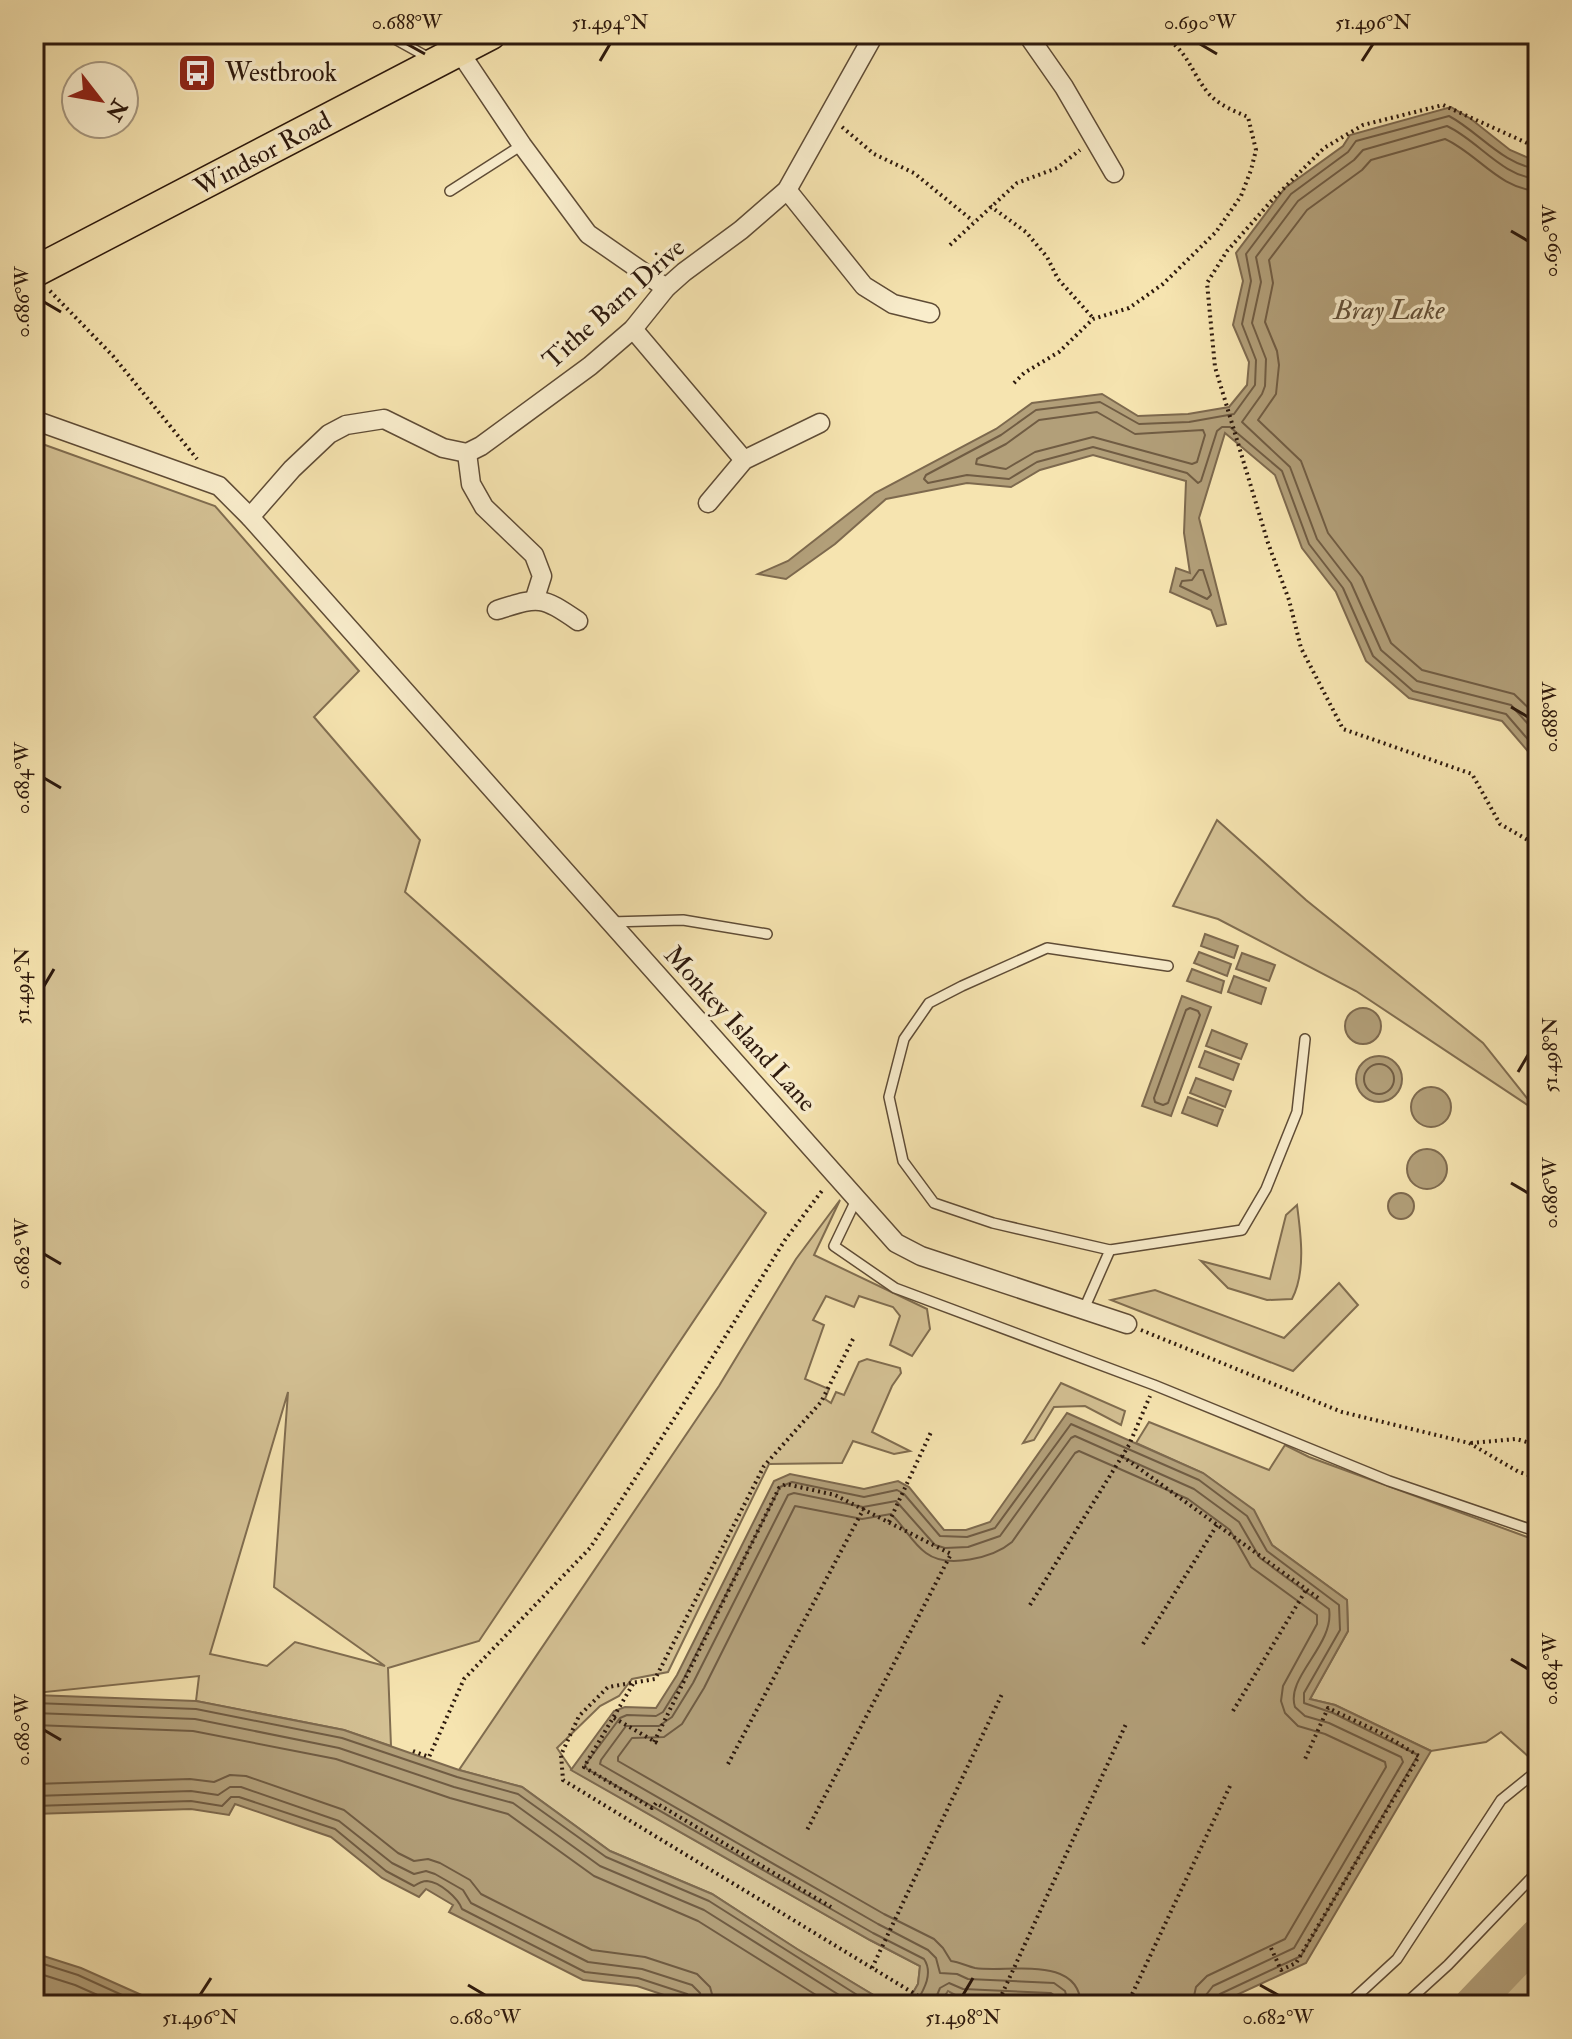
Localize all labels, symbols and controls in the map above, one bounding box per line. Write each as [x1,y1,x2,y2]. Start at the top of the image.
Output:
text: 0.688°W [372,10,443,35]
text: 51.494°N [572,10,649,35]
text: 0.690°W [1164,10,1237,35]
text: 51.496°N [1335,10,1411,35]
bus stop icon: Westbrook [176,52,218,94]
place label: Westbrook [224,57,338,89]
north arrow [60,60,140,140]
text: N [99,93,134,126]
street label: Windsor Road [188,104,337,204]
text: 0.690°W [1538,204,1563,277]
street label: Tithe Barn Drive [536,232,692,376]
text: 0.686°W [10,266,35,338]
water label: Bray Lake [1331,293,1445,328]
text: 0.688°W [1538,681,1563,752]
text: 0.684°W [10,741,35,814]
street label: Monkey Island Lane [657,939,823,1119]
text: 51.494°N [10,947,35,1024]
text: 51.498°N [1538,1017,1563,1093]
text: 0.686°W [1538,1157,1563,1229]
text: 0.682°W [10,1218,35,1290]
text: 0.684°W [1538,1632,1563,1705]
text: 0.680°W [10,1694,35,1766]
text: 51.496°N [162,2005,238,2030]
text: 0.680°W [449,2005,521,2030]
text: 51.498°N [925,2005,1001,2030]
text: 0.682°W [1242,2005,1314,2030]

